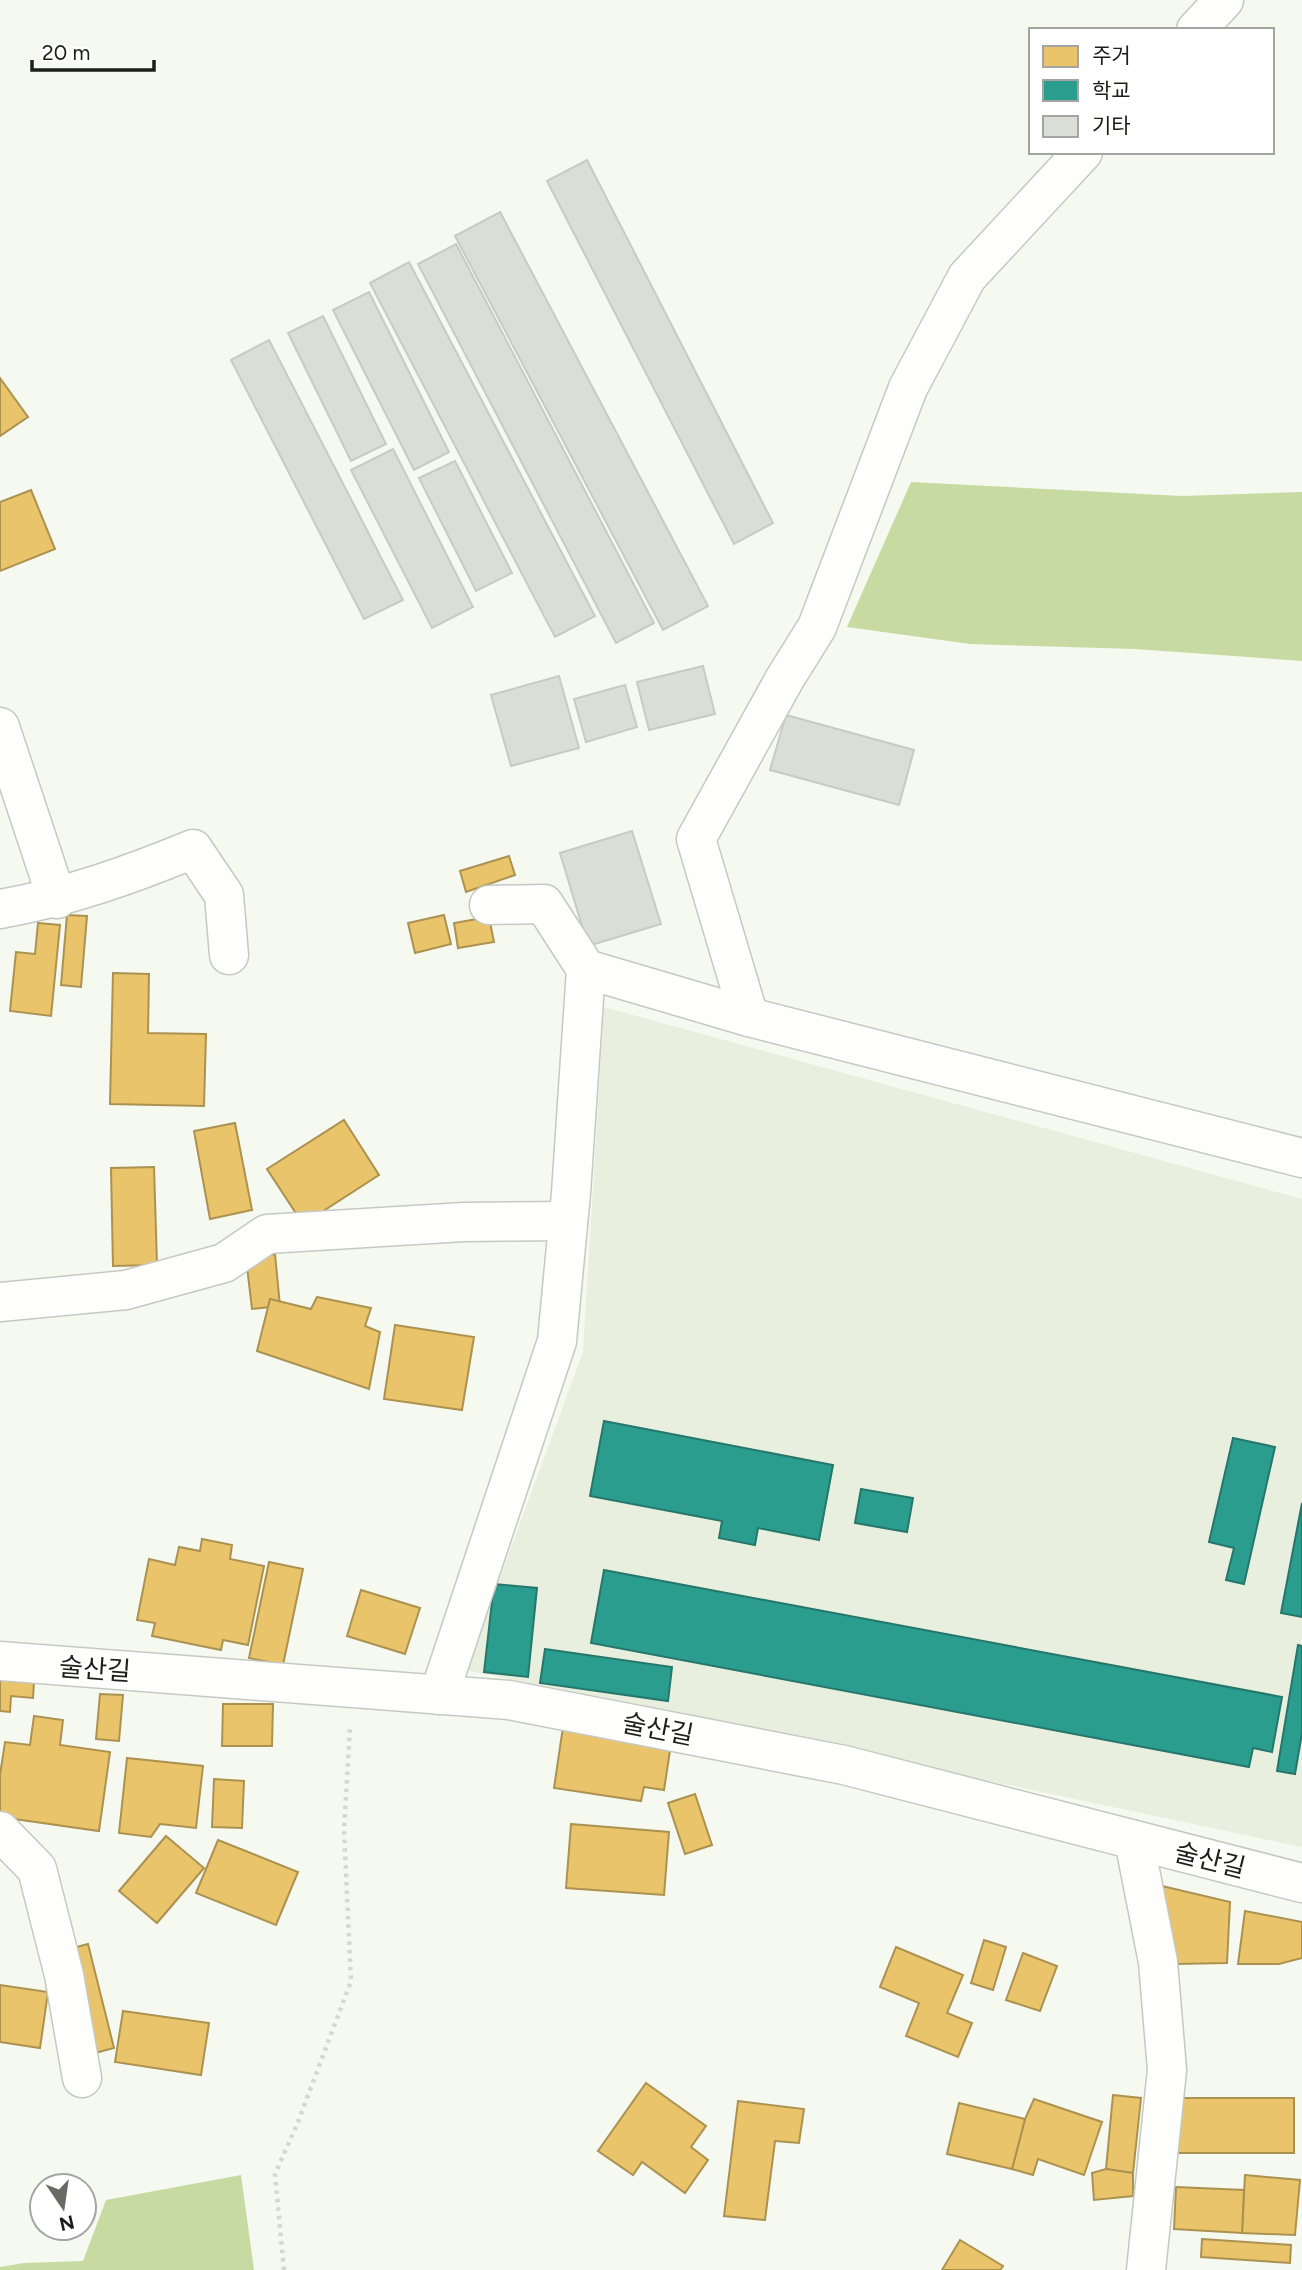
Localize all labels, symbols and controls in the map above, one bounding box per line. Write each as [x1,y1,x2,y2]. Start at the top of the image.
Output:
scale bar [32,28,154,72]
legend [1029,28,1274,154]
text: 20 m [42,40,90,65]
text: 주거 [1092,43,1131,68]
text: 학교 [1092,78,1131,103]
text: 기타 [1092,113,1131,138]
street label: 술산길 [58,1651,132,1687]
street label: 술산길 [620,1706,696,1752]
street label: 술산길 [1171,1836,1249,1884]
north arrow [28,2172,98,2242]
text: N [57,2210,76,2236]

